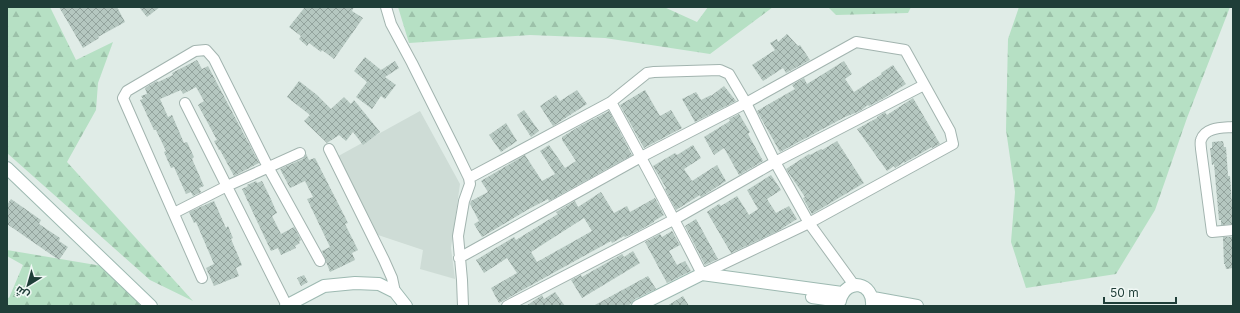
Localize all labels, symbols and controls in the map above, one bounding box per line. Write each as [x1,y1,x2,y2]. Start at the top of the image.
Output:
north arrow [8,265,48,305]
scale bar [1104,279,1176,305]
text: ش [12,283,32,303]
text: 50 m [1110,285,1139,300]

